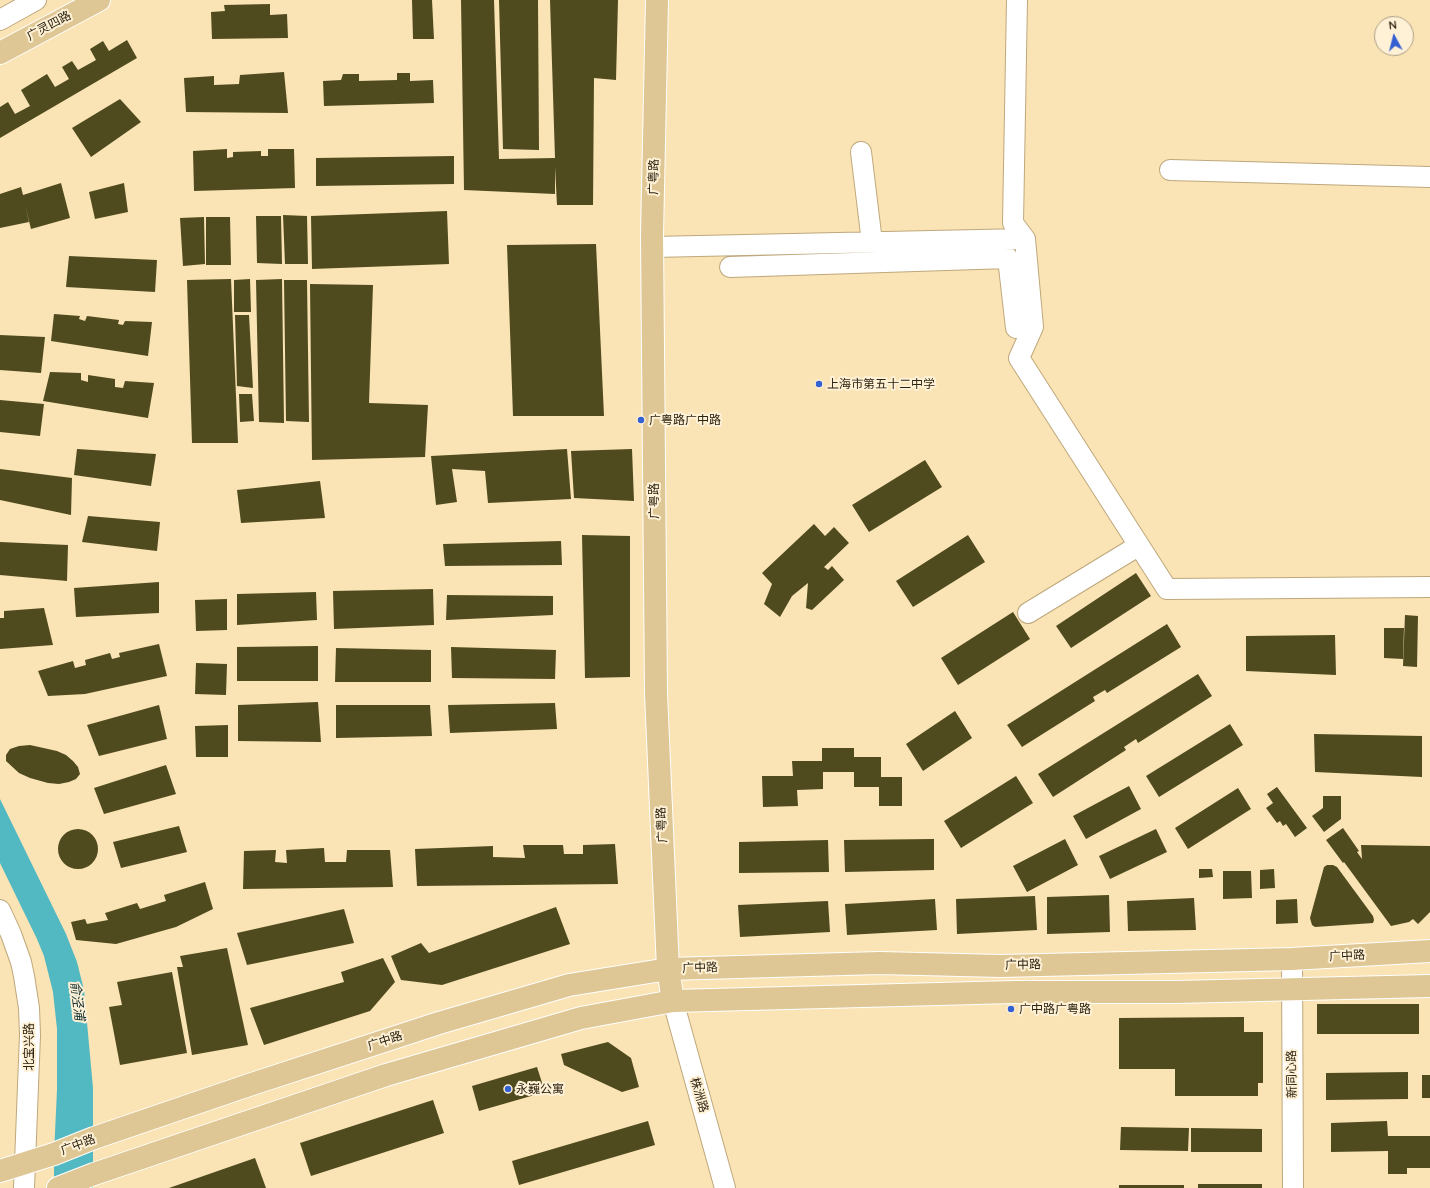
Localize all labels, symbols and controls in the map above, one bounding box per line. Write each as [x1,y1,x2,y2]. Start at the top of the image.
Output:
street label: 广灵四路 [24,8,74,44]
north arrow [1374,16,1414,56]
text: N [1388,18,1398,33]
street label: 广粤路 [646,159,662,195]
place label: 上海市第五十二中学 [827,377,935,391]
marker: 上海市第五十二中学 [814,379,824,389]
place label: 广粤路广中路 [649,413,721,427]
marker: 广粤路广中路 [636,415,646,425]
street label: 广粤路 [647,483,661,519]
street label: 广粤路 [654,807,670,843]
street label: 广中路 [1329,948,1365,964]
street label: 广中路 [1005,957,1041,973]
street label: 广中路 [682,960,718,976]
water label: 俞泾浦 [67,981,87,1021]
place label: 广中路广粤路 [1019,1002,1091,1016]
marker: 广中路广粤路 [1006,1004,1016,1014]
street label: 北宝兴路 [22,1023,36,1071]
street label: 广中路 [366,1029,404,1053]
street label: 新同心路 [1284,1050,1300,1098]
street label: 株洲路 [687,1076,711,1114]
place label: 永巍公寓 [516,1082,564,1096]
marker: 永巍公寓 [503,1084,513,1094]
street label: 广中路 [59,1132,97,1158]

